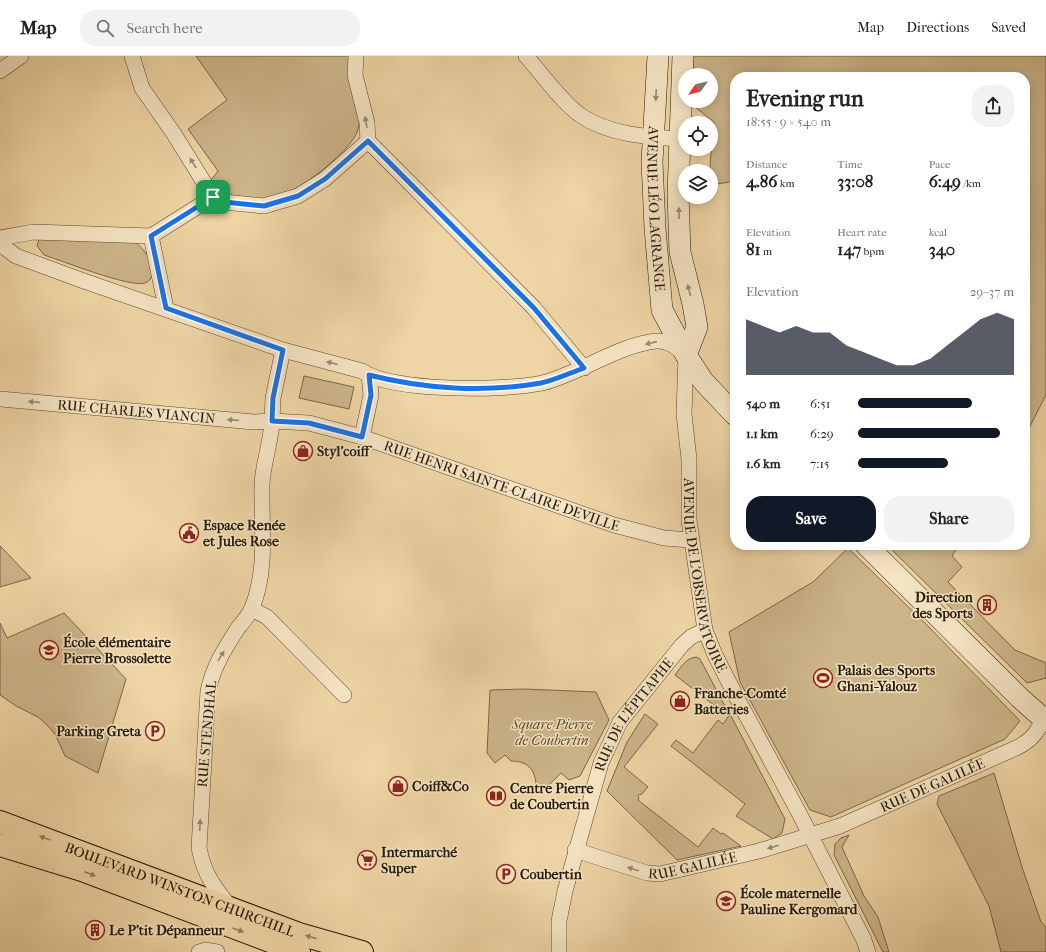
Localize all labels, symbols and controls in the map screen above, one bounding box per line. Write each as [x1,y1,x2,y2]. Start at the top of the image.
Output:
search box [80,10,360,46]
text: Map [20,17,56,39]
icon: search [94,17,116,39]
text: Search here [126,19,203,37]
text: Map [857,19,884,36]
text: Directions [906,19,969,36]
text: Saved [991,19,1026,36]
north arrow [678,68,718,108]
map controls [678,68,718,204]
button: share [972,85,1014,127]
text: Evening run [746,86,864,112]
one-way arrow [652,89,659,101]
text: 18:55 · 9 × 540 m [746,114,831,129]
one-way arrow [363,116,369,128]
button: locate [678,116,718,156]
street label: AVENUE LÉO LAGRANGE [643,125,669,293]
one-way arrow [189,158,197,169]
text: Distance [746,158,787,171]
text: Time [837,158,862,171]
text: Pace [929,158,951,171]
button: layers [678,164,718,204]
text: 4.86 [746,171,778,191]
text: 33:08 [837,171,873,191]
text: 6:49 [929,171,961,191]
text: km [778,177,795,190]
text: /km [961,177,981,190]
pin [196,180,230,214]
icon: arrive [202,186,224,208]
one-way arrow [676,206,682,219]
text: Elevation [746,226,790,239]
text: Heart rate [837,226,887,239]
text: kcal [929,226,947,239]
text: 81 [746,239,761,259]
text: 147 [837,239,861,259]
text: 340 [929,239,955,259]
text: m [761,245,772,258]
text: bpm [861,245,884,258]
one-way arrow [686,283,692,296]
text: Elevation [746,284,799,299]
text: 29–37 m [970,284,1014,299]
one-way arrow [645,340,658,346]
one-way arrow [326,360,338,366]
street label: RUE CHARLES VIANCIN [57,396,217,427]
text: 540 m [746,396,780,411]
text: 6:51 [810,396,830,411]
one-way arrow [28,399,40,405]
one-way arrow [227,416,239,423]
text: 1.1 km [746,426,778,441]
text: 6:29 [810,426,834,441]
street label: RUE HENRI SAINTE-CLAIRE DEVILLE [382,437,622,535]
shop icon: Styl'coiff [292,440,314,462]
place label: Styl'coiff [317,443,373,460]
text: 1.6 km [746,456,780,471]
text: 7:15 [810,456,830,471]
street label: AVENUE DE L'OBSERVATOIRE [681,477,731,676]
button: Save [746,496,876,542]
button: Share [884,496,1014,542]
place label: Espace Renée et Jules Rose [203,517,286,550]
public building icon: Espace Renée et Jules Rose [178,522,200,544]
place label: Direction des Sports [912,589,974,622]
building icon: Direction des Sports [976,594,998,616]
place label: École élémentaire Pierre Brossolette [63,633,171,667]
school or university icon: École élémentaire Pierre Brossolette [38,639,60,661]
one-way arrow [218,650,225,662]
street label: RUE DE L'ÉPITAPHE [591,654,677,773]
place label: Palais des Sports Ghani-Yalouz [837,662,936,695]
sports icon: Palais des Sports Ghani-Yalouz [812,667,834,689]
street label: RUE STENDHAL [194,679,220,788]
place label: Franche-Comté Batteries [693,685,786,718]
shop icon: Franche-Comté Batteries [669,690,691,712]
park label: Square Pierre de Coubertin [511,716,593,749]
parking icon: Parking Greta [144,720,166,742]
place label: Parking Greta [56,723,142,740]
street label: RUE DE GALILÉE [877,754,988,816]
shop icon: Coiff&Co [387,775,409,797]
place label: Coiff&Co [412,778,469,795]
place label: Centre Pierre de Coubertin [510,780,593,813]
library icon: Centre Pierre de Coubertin [485,785,507,807]
one-way arrow [197,819,204,831]
one-way arrow [38,835,50,841]
street label: BOULEVARD WINSTON CHURCHILL [62,839,298,940]
place label: Intermarché Super [381,844,457,877]
one-way arrow [767,844,779,850]
street label: RUE GALILÉE [648,848,739,883]
supermarket icon: Intermarché Super [356,849,378,871]
parking icon: Coubertin [495,863,517,885]
place label: Coubertin [520,866,583,883]
one-way arrow [627,866,639,872]
one-way arrow [85,871,97,877]
place label: École maternelle Pauline Kergomard [740,884,859,918]
school or university icon: École maternelle Pauline Kergomard [715,890,737,912]
building icon: Le P'tit Dépanneur [84,919,106,941]
place label: Le P'tit Dépanneur [109,922,226,939]
one-way arrow [233,927,245,933]
one-way arrow [304,934,316,940]

